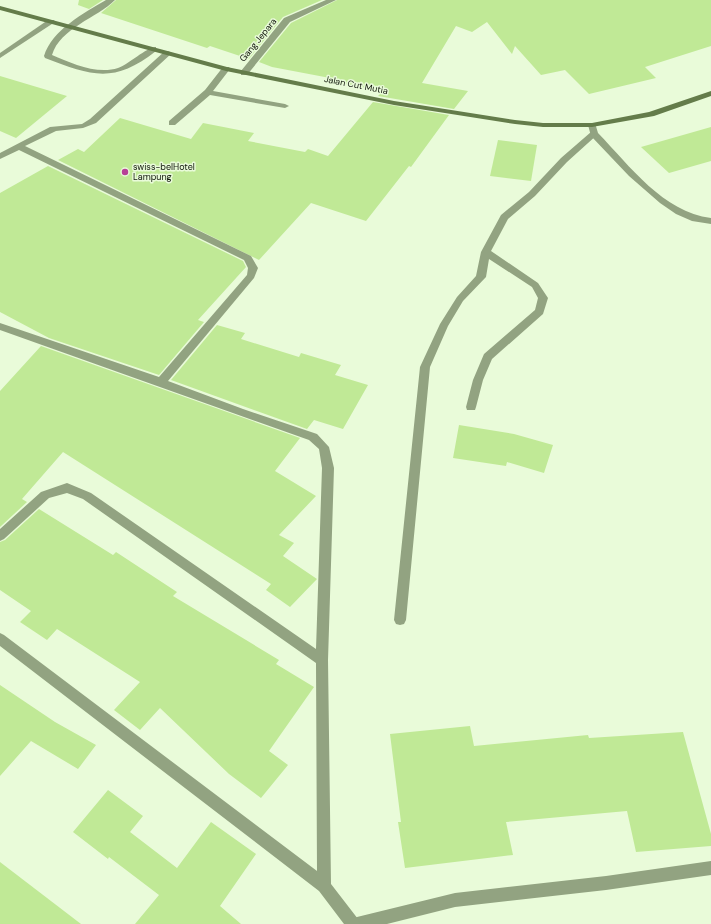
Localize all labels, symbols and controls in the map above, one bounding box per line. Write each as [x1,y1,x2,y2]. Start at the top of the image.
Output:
street label: Gang Jepara [237,16,279,64]
street label: Jalan Cut Mutia [323,73,389,97]
place label: swiss-belHotel Lampung [133,161,195,183]
marker: swiss-belHotel Lampung [120,167,130,177]

